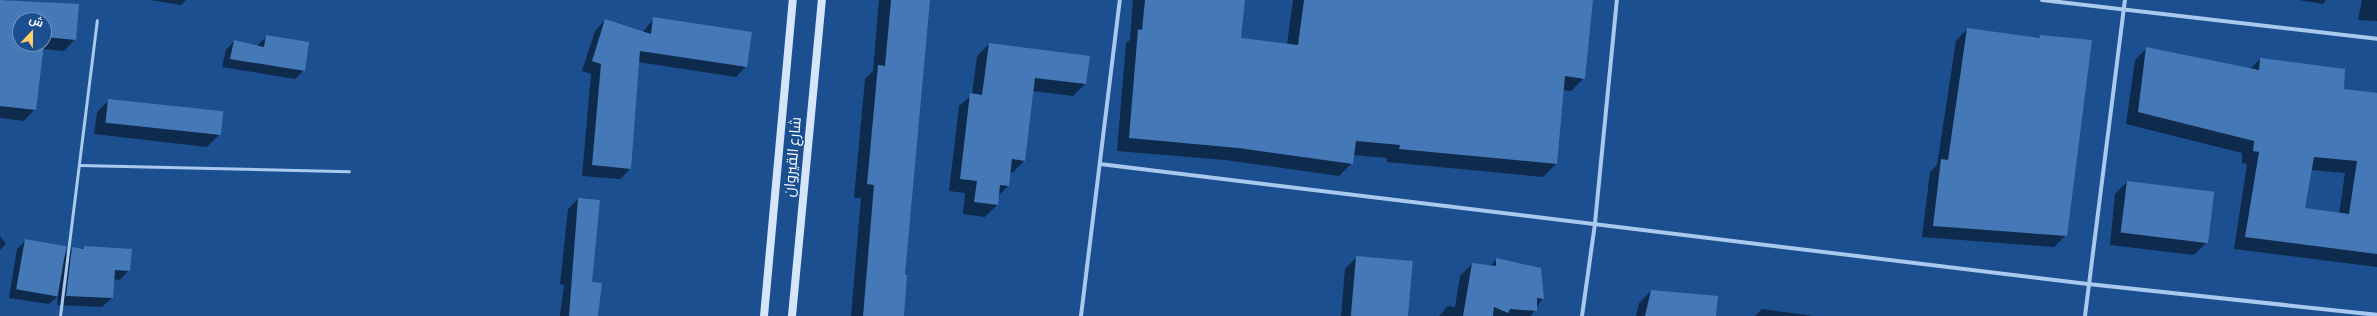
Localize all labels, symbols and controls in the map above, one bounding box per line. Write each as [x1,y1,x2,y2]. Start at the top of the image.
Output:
north arrow [12,12,52,52]
text: ش [28,14,45,29]
street label: شارع القيروان [781,116,805,198]

